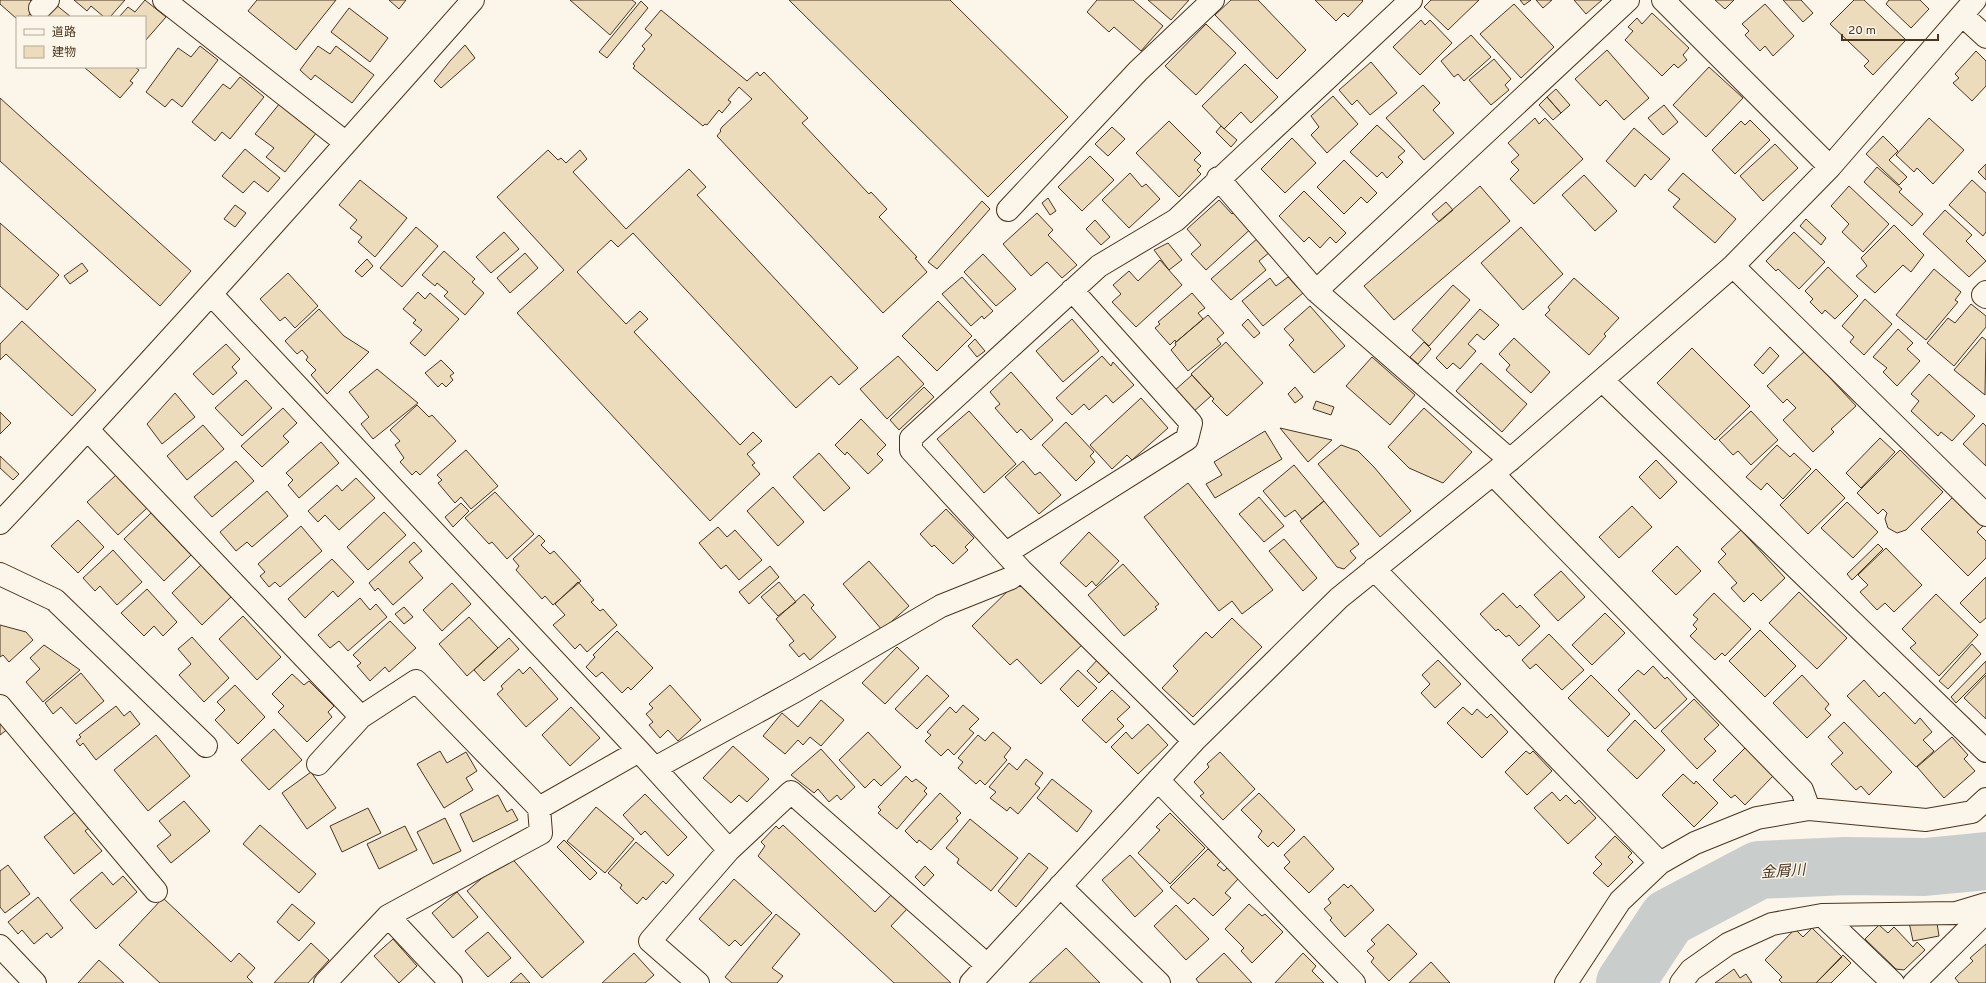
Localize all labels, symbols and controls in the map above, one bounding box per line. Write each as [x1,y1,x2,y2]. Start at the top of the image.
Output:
legend [16,16,146,68]
scale bar [1842,16,1938,42]
text: 20 m [1848,23,1876,39]
text: 道路 [52,25,76,41]
text: 建物 [52,45,76,61]
water label: 金屑川 [1760,861,1808,884]

